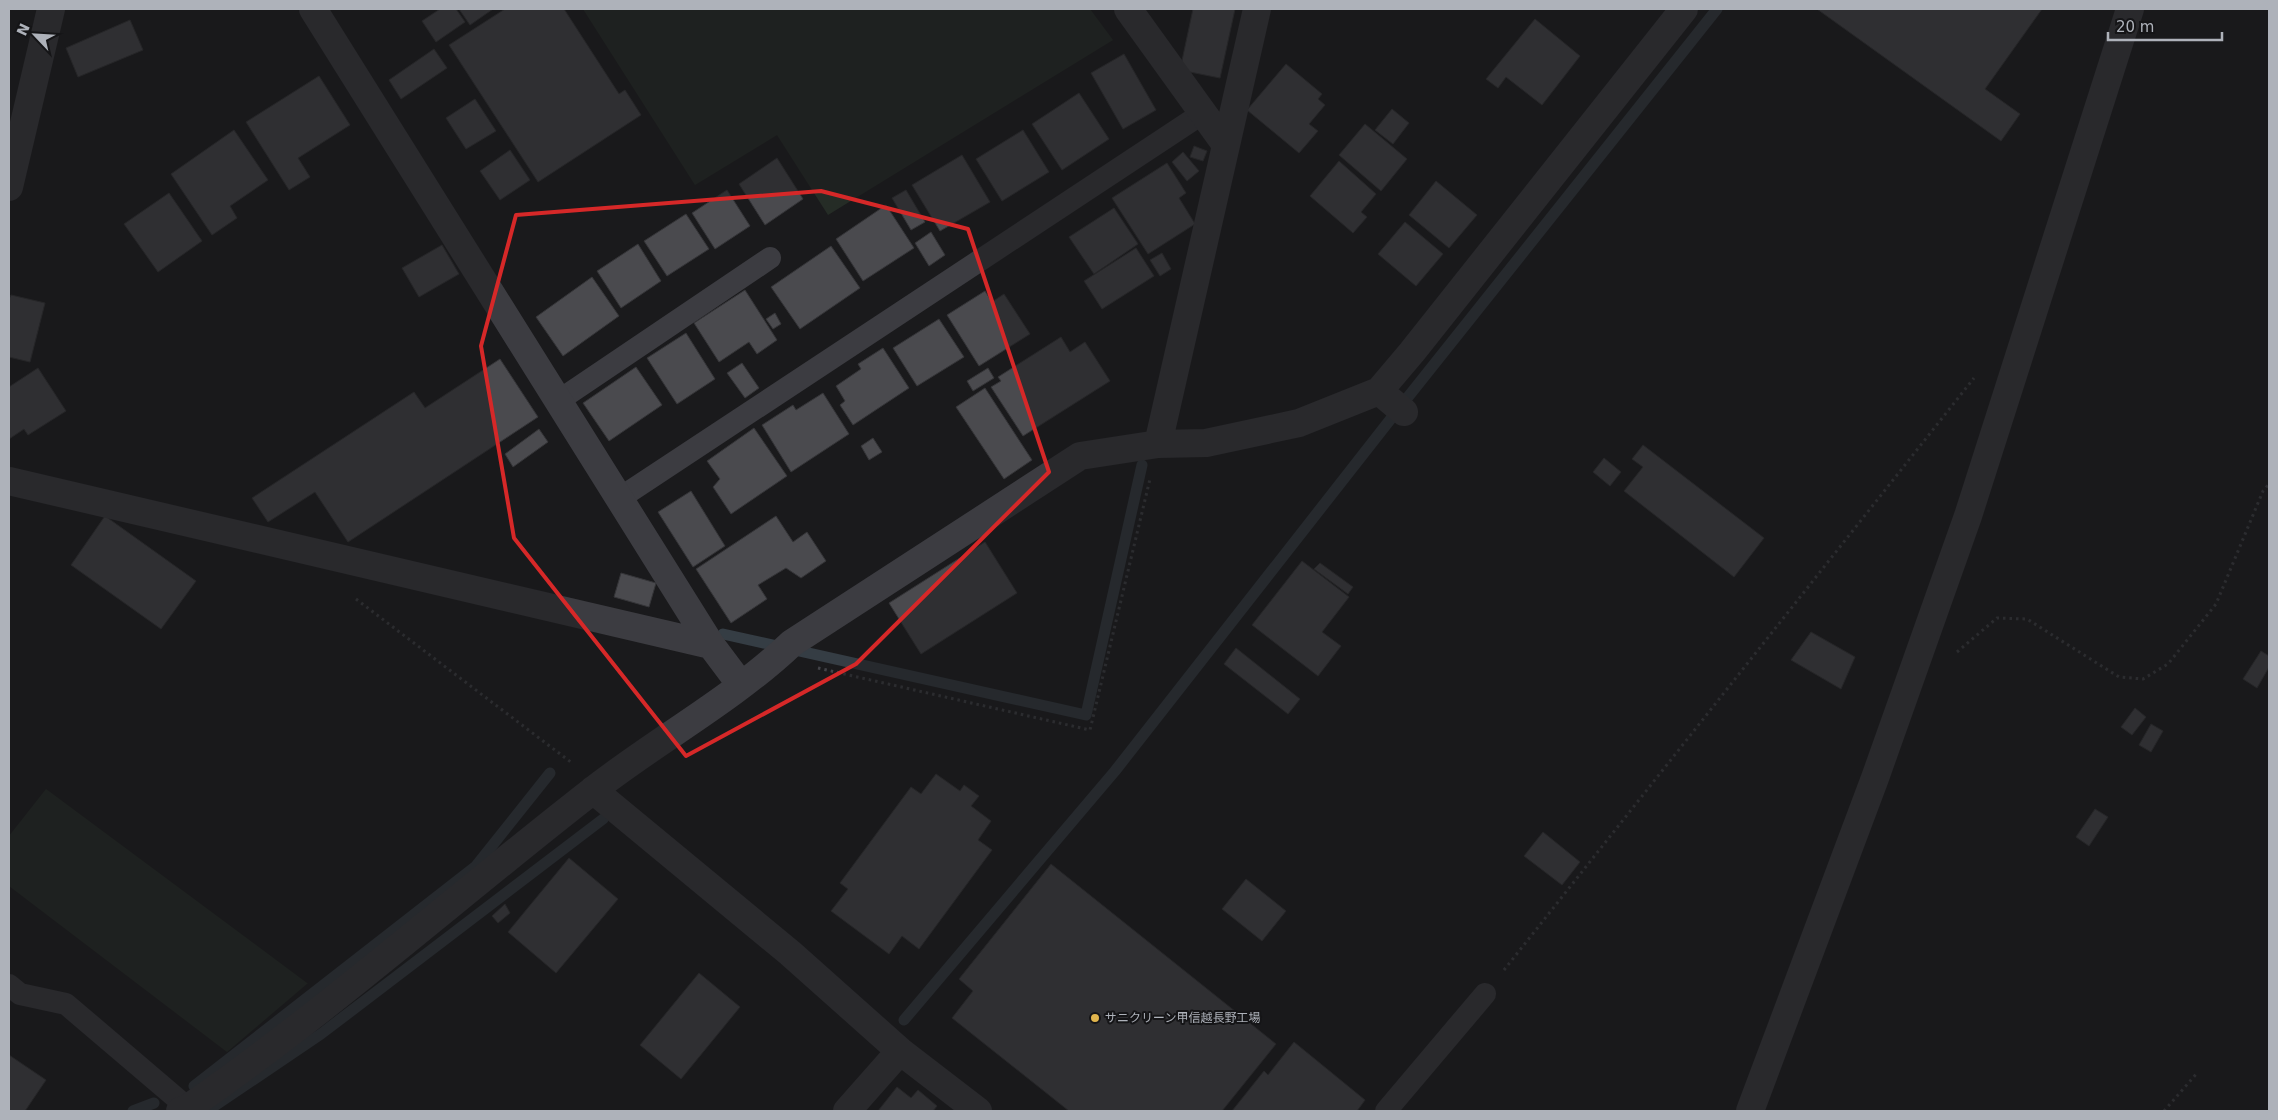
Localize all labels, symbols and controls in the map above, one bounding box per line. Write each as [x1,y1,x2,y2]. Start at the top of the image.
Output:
north arrow [10,10,60,60]
scale bar [2108,10,2222,42]
text: 20 m [2116,18,2154,36]
text: N [13,21,33,38]
place label: サニクリーン甲信越長野工場 [1105,1011,1260,1025]
marker: サニクリーン甲信越長野工場 [1089,1012,1101,1024]

